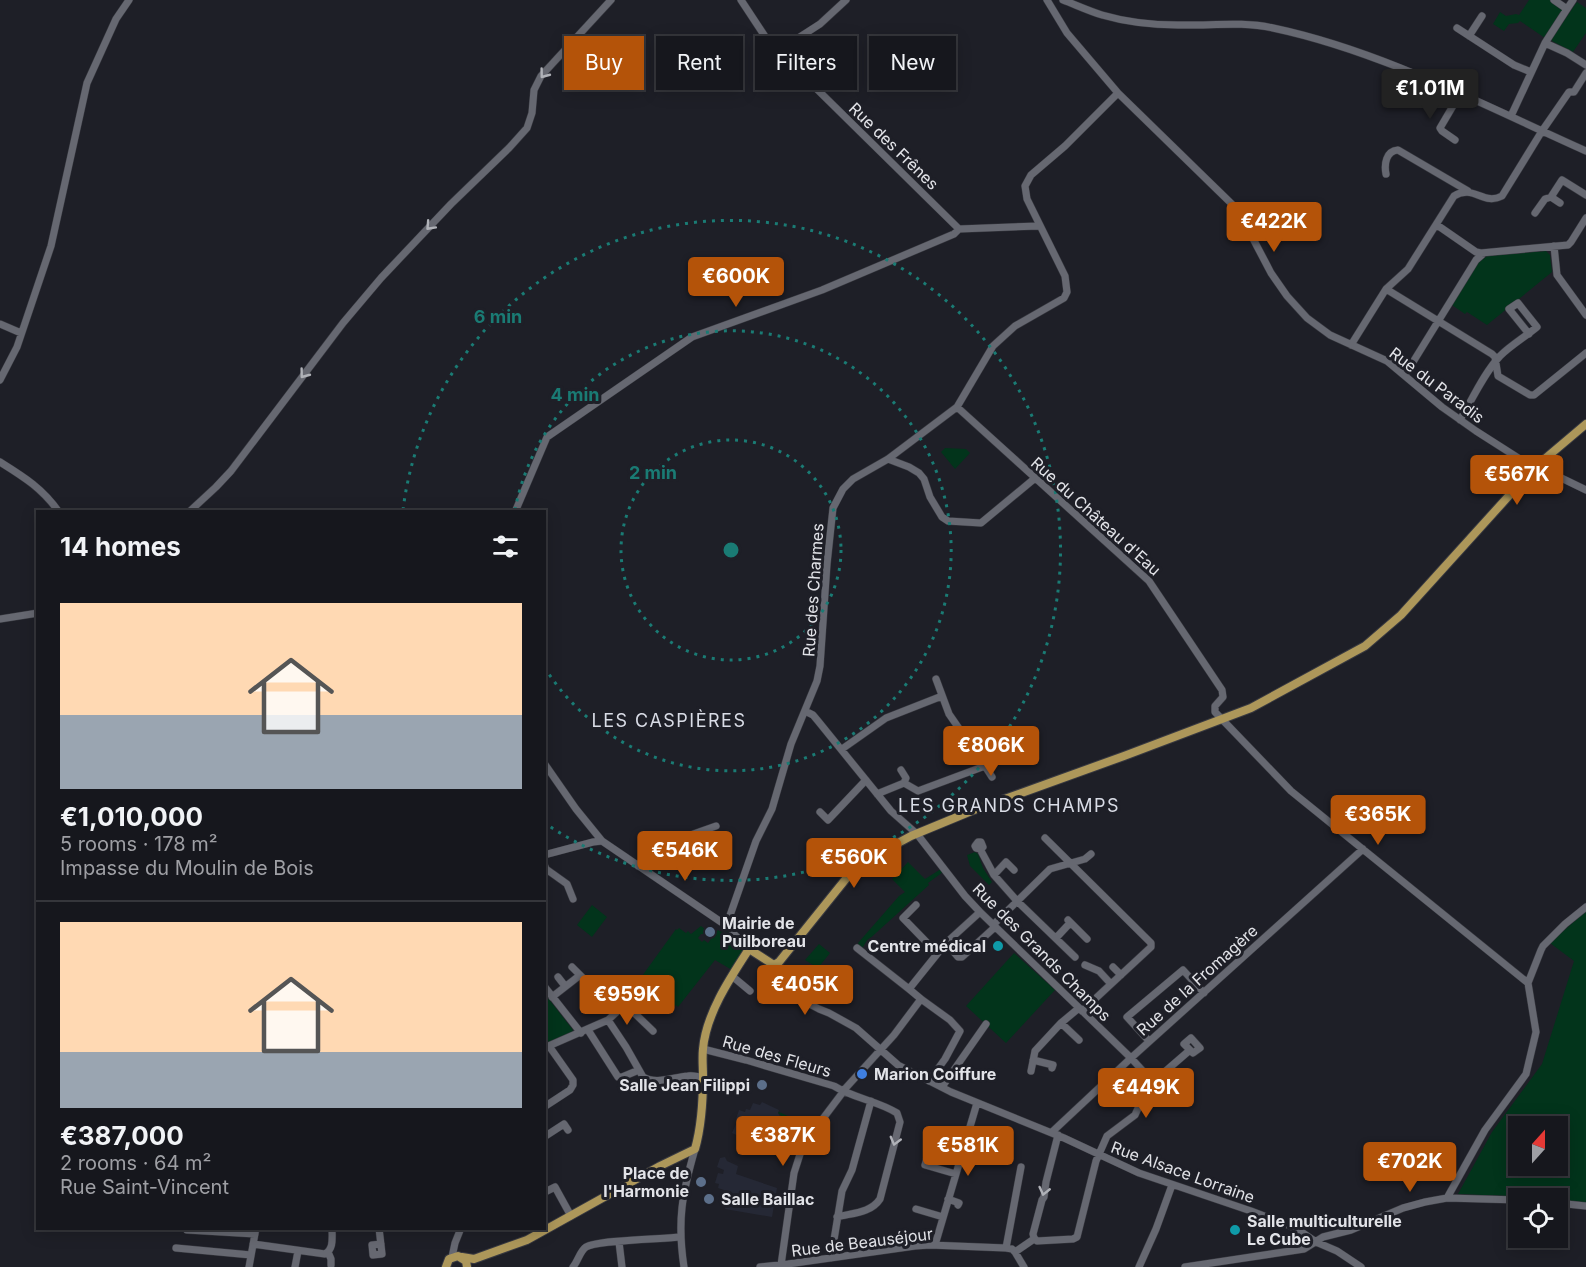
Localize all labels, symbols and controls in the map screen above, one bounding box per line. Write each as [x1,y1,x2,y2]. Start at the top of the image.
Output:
chip: Buy [564,36,644,90]
chip: Rent [656,36,743,90]
chip: Filters [755,36,857,90]
chip: New [869,36,956,90]
one-way arrow [540,68,551,79]
pin: €1.01M [1381,69,1479,120]
text: €1.01M [1395,76,1465,100]
street label: Rue des Frênes [845,98,943,194]
pin: €422K [1232,202,1316,253]
text: €422K [1241,209,1307,233]
one-way arrow [427,218,438,229]
pin: €600K [694,257,778,308]
text: €600K [702,264,770,288]
text: 6 min [474,306,522,327]
street label: Rue du Paradis [1386,343,1488,427]
one-way arrow [301,367,312,378]
text: 4 min [551,384,599,405]
street label: Rue du Château d'Eau [1027,452,1165,580]
pin: €567K [1475,455,1559,506]
text: 2 min [629,462,677,483]
text: €567K [1484,462,1550,486]
street label: Rue des Charmes [798,523,828,657]
icon: filters [489,530,522,563]
text: 14 homes [60,531,181,562]
centre of rings [721,540,741,560]
icon: home [237,642,345,750]
district label: LES CASPIÈRES [592,709,746,731]
pin: €806K [949,726,1033,777]
text: €806K [957,733,1025,757]
district label: LES GRANDS CHAMPS [898,795,1120,816]
pin: €365K [1336,795,1420,846]
text: €1,010,000 [60,801,203,832]
text: €365K [1345,802,1411,826]
pin: €546K [643,831,727,882]
text: 5 rooms · 178 m² [60,832,218,856]
text: €546K [651,838,719,862]
pin: €560K [812,838,896,889]
text: €560K [820,845,888,869]
text: Impasse du Moulin de Bois [60,856,314,880]
street label: Rue des Grands Champs [969,879,1115,1025]
place label: Mairie de Puilboreau [722,913,806,951]
street label: Rue de la Fromagère [1132,920,1262,1040]
marker: Mairie de Puilboreau [703,925,717,939]
place label: Centre médical [868,936,986,956]
marker: Centre médical [991,939,1005,953]
icon: home [237,961,345,1069]
pin: €405K [763,965,847,1016]
text: €405K [771,972,839,996]
pin: €959K [585,975,669,1026]
text: €959K [594,982,660,1006]
street label: Rue des Fleurs [720,1031,834,1081]
place label: Marion Coiffure [874,1064,996,1084]
marker: Marion Coiffure [855,1067,869,1081]
pin: €449K [1104,1068,1188,1119]
place label: Salle Jean Filippi [619,1075,750,1095]
text: €449K [1112,1075,1180,1099]
marker: Salle Jean Filippi [755,1078,769,1092]
pin: €387K [741,1116,825,1167]
north arrow [1508,1116,1568,1176]
map controls [1508,1116,1568,1248]
text: €387,000 [60,1120,184,1151]
text: €387K [750,1123,816,1147]
pin: €581K [926,1126,1010,1177]
text: €581K [937,1133,999,1157]
one-way arrow [890,1136,903,1146]
street label: Rue Alsace Lorraine [1108,1137,1258,1207]
pin: €702K [1368,1142,1452,1193]
text: €702K [1377,1149,1443,1173]
text: 2 rooms · 64 m² [60,1151,211,1175]
place label: Place de l'Harmonie [603,1163,689,1201]
text: Rue Saint-Vincent [60,1175,229,1199]
marker: Place de l'Harmonie [694,1175,708,1189]
one-way arrow [1038,1186,1051,1196]
button: locate [1508,1188,1568,1248]
place label: Salle Baillac [721,1189,814,1209]
marker: Salle Baillac [702,1192,716,1206]
place label: Salle multiculturelle Le Cube [1247,1211,1402,1249]
street label: Rue de Beauséjour [790,1223,934,1261]
marker: Salle multiculturelle Le Cube [1228,1223,1242,1237]

